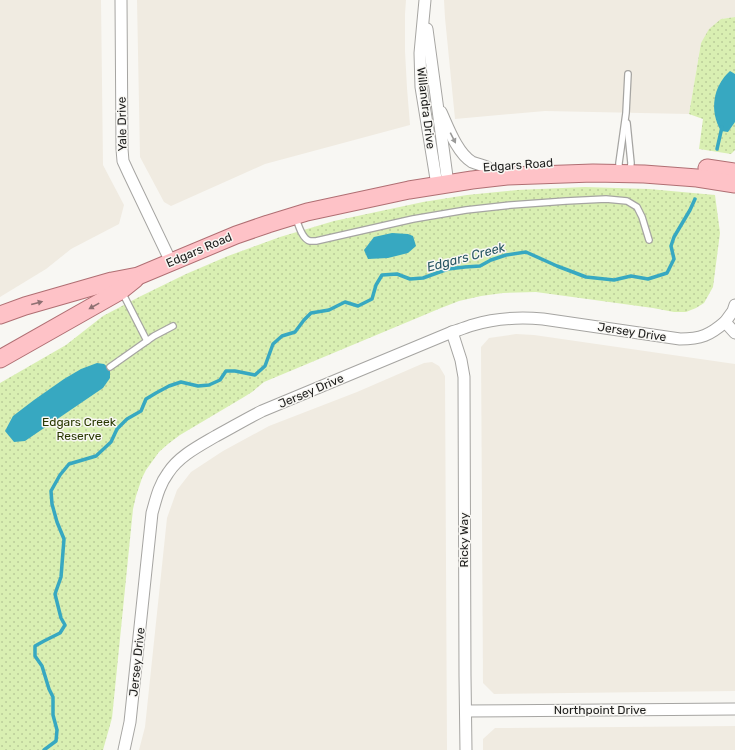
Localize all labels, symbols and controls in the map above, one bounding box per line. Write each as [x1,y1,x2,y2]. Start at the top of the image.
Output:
street label: Willandra Drive [414,66,438,150]
street label: Yale Drive [115,96,129,151]
one-way arrow [450,132,457,143]
street label: Edgars Road [482,156,554,174]
street label: Edgars Road [164,230,234,270]
water label: Edgars Creek [425,239,507,276]
one-way arrow [31,300,43,306]
one-way arrow [88,302,100,309]
street label: Jersey Drive [597,320,668,344]
street label: Jersey Drive [276,371,346,411]
park label: Edgars Creek Reserve [42,415,117,443]
street label: Ricky Way [457,512,471,568]
street label: Jersey Drive [126,626,148,697]
street label: Northpoint Drive [554,703,646,717]

